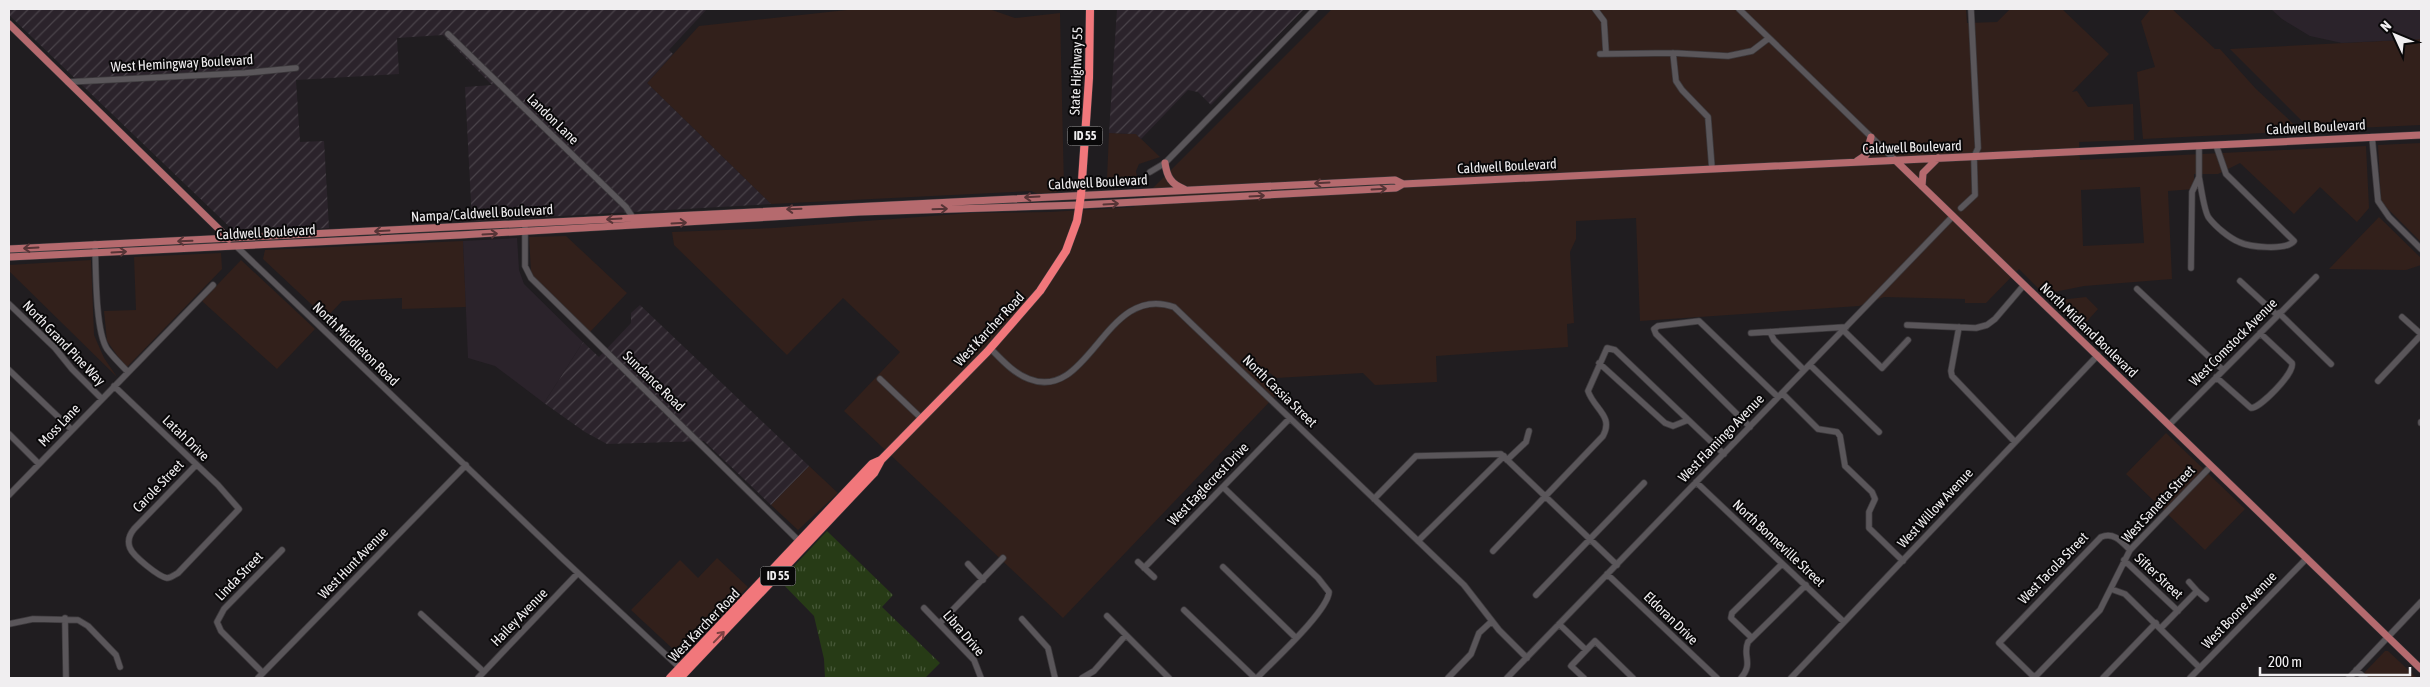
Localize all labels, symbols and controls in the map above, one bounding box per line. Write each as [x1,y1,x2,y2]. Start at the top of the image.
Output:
north arrow [2370,10,2420,60]
text: N [2377,17,2394,34]
street label: State Highway 55 [1066,27,1086,115]
street label: West Hemingway Boulevard [110,51,254,75]
street label: Landon Lane [524,90,582,148]
street label: Caldwell Boulevard [2266,116,2366,138]
road number: ID 55 [1068,126,1102,146]
street label: Caldwell Boulevard [1862,137,1962,157]
street label: Caldwell Boulevard [1457,155,1557,177]
street label: Caldwell Boulevard [1048,171,1148,193]
one-way arrow [1315,179,1331,188]
one-way arrow [1371,185,1387,194]
one-way arrow [1249,192,1265,201]
one-way arrow [1024,193,1040,202]
one-way arrow [1102,199,1118,208]
street label: Nampa/Caldwell Boulevard [411,201,553,225]
one-way arrow [786,204,802,213]
one-way arrow [932,204,948,214]
one-way arrow [607,215,623,224]
one-way arrow [670,219,686,228]
street label: Caldwell Boulevard [216,221,316,243]
one-way arrow [375,227,391,236]
one-way arrow [482,229,498,238]
one-way arrow [177,236,193,245]
one-way arrow [23,243,39,252]
one-way arrow [111,248,127,257]
street label: North Midland Boulevard [2037,279,2141,381]
street label: West Karcher Road [951,289,1027,369]
street label: West Comstock Avenue [2186,295,2280,389]
street label: North Grand Pine Way [19,297,109,389]
street label: North Middleton Road [310,299,402,389]
street label: Sundance Road [620,348,688,414]
street label: North Cassia Street [1240,352,1320,430]
street label: West Flamingo Avenue [1675,391,1767,485]
street label: Moss Lane [35,400,83,450]
street label: Latah Drive [159,412,213,464]
street label: West Eaglecrest Drive [1164,439,1252,529]
street label: Carole Street [129,457,187,515]
street label: West Sanetta Street [2118,462,2198,546]
street label: West Willow Avenue [1894,465,1976,551]
street label: North Bonneville Street [1730,496,1828,590]
street label: West Hunt Avenue [315,524,391,602]
street label: West Tacola Street [2015,529,2091,607]
street label: Linda Street [212,548,266,604]
street label: Sifter Street [2132,550,2186,602]
road number: ID 55 [760,566,796,586]
street label: West Boone Avenue [2198,568,2280,652]
street label: Hailey Avenue [488,585,550,649]
street label: West Karcher Road [665,585,743,665]
street label: Eldoran Drive [1641,588,1701,648]
street label: Libra Drive [940,607,988,659]
one-way arrow [713,631,725,644]
scale bar [2260,644,2410,676]
text: 200 m [2268,653,2302,670]

